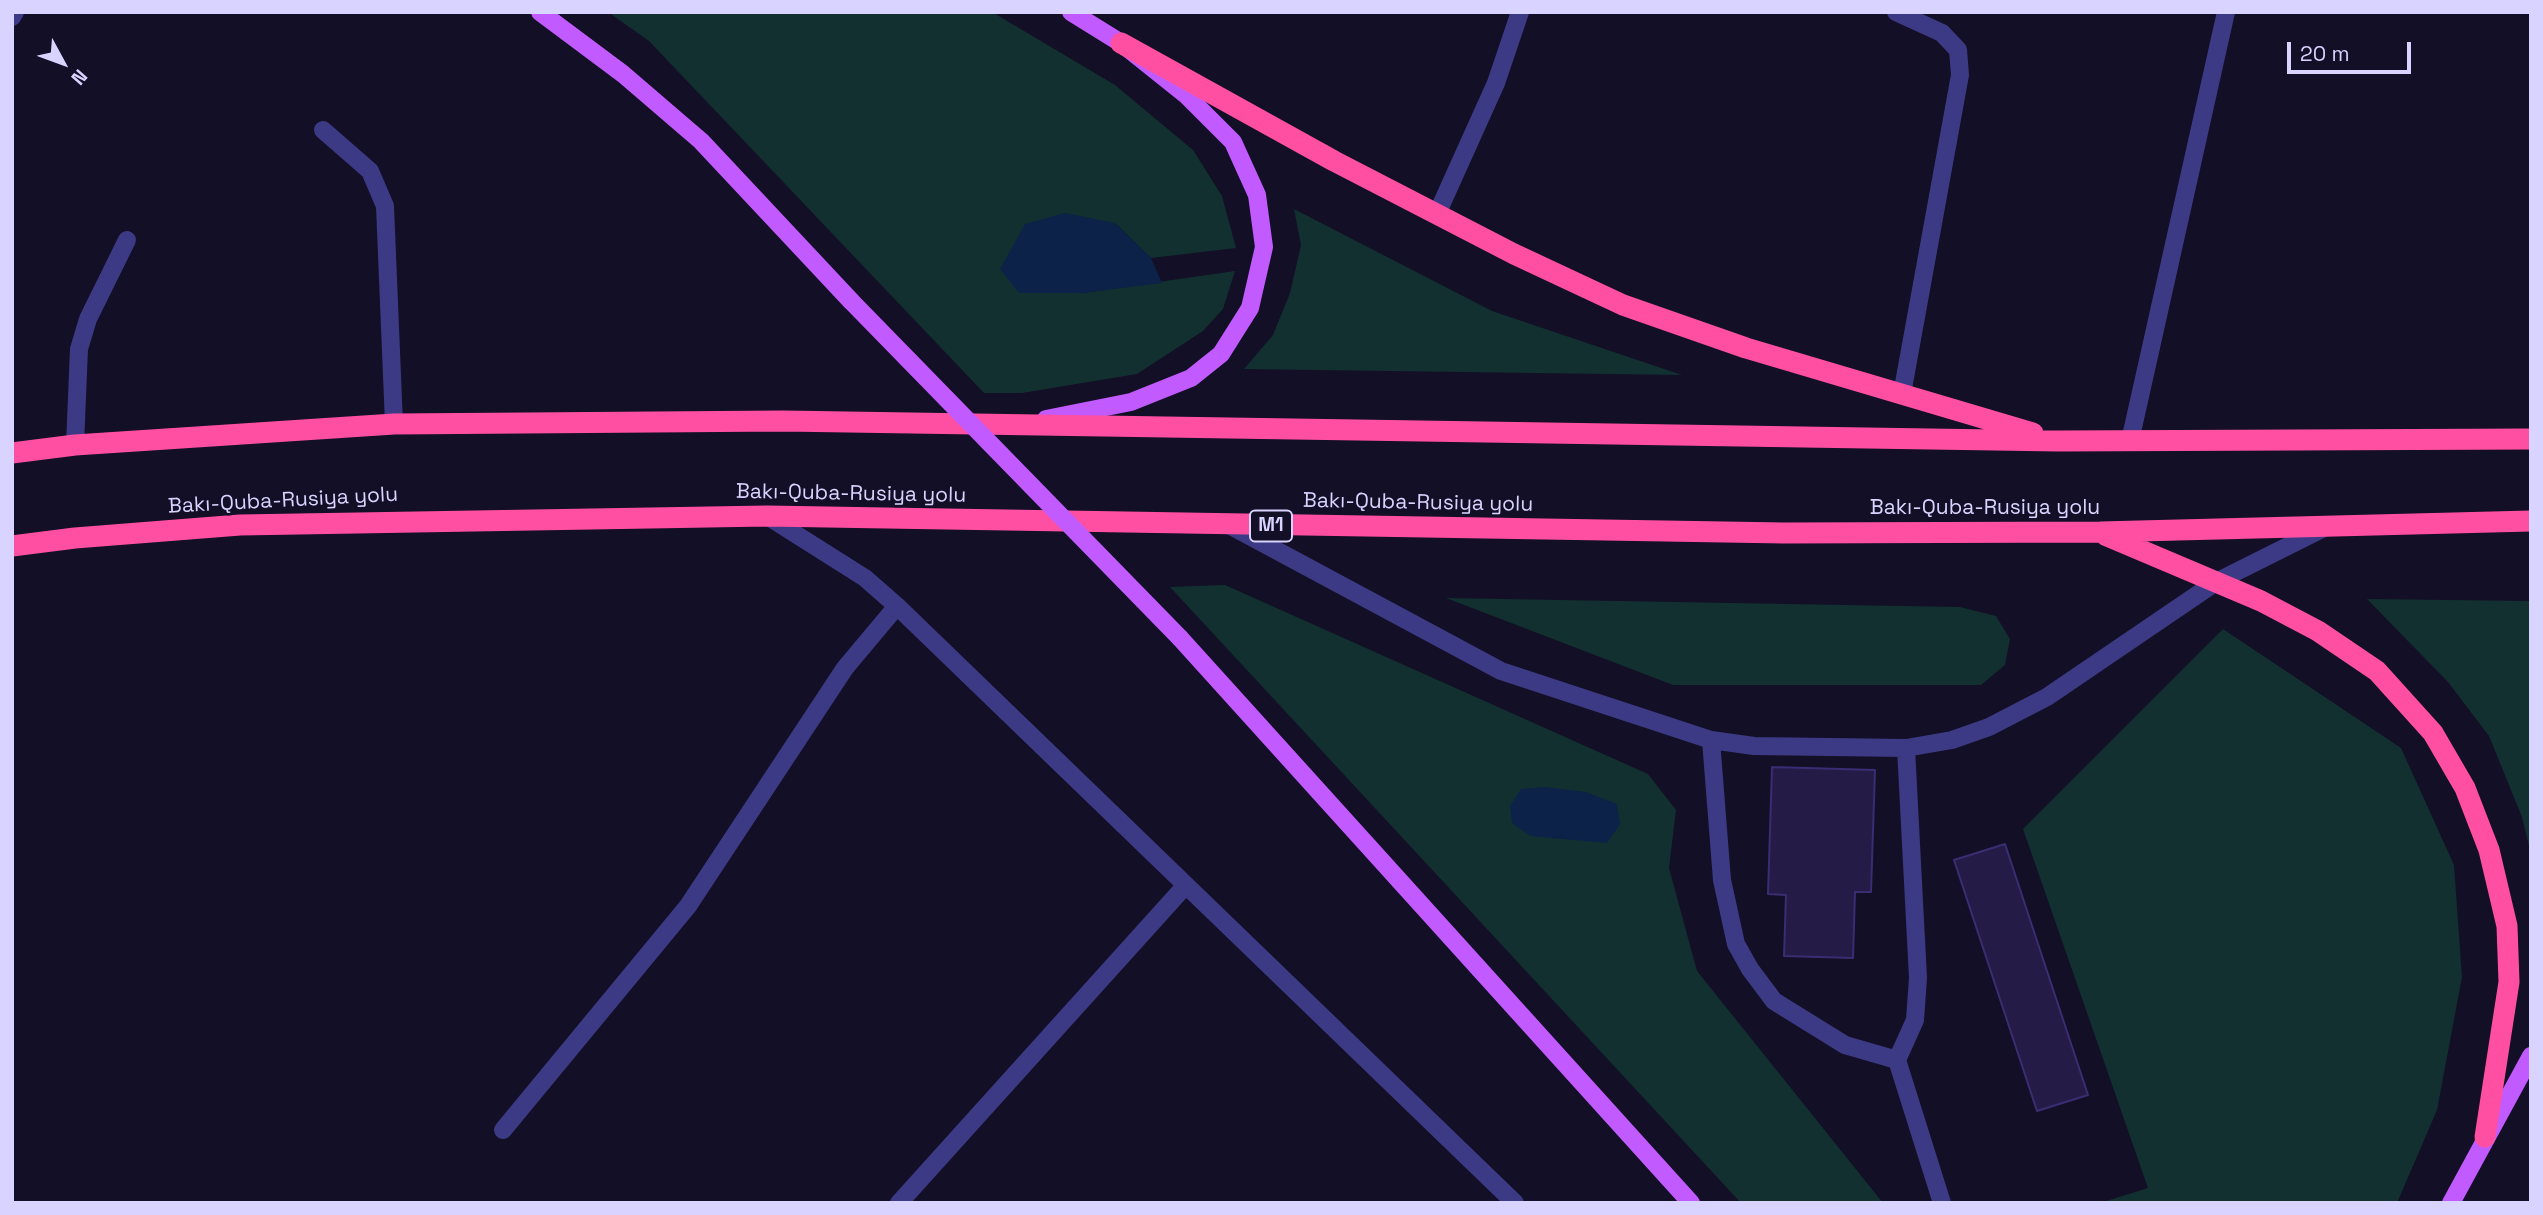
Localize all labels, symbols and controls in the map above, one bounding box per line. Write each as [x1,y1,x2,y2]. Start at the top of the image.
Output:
north arrow [28,28,98,98]
scale bar [2291,28,2415,72]
text: 20 m [2300,40,2350,67]
text: N [66,64,93,90]
street label: Bakı-Quba-Rusiya yolu [736,479,966,509]
street label: Bakı-Quba-Rusiya yolu [167,482,399,520]
street label: Bakı-Quba-Rusiya yolu [1303,488,1533,518]
street label: Bakı-Quba-Rusiya yolu [1870,495,2100,521]
road number: M1 [1250,510,1292,541]

